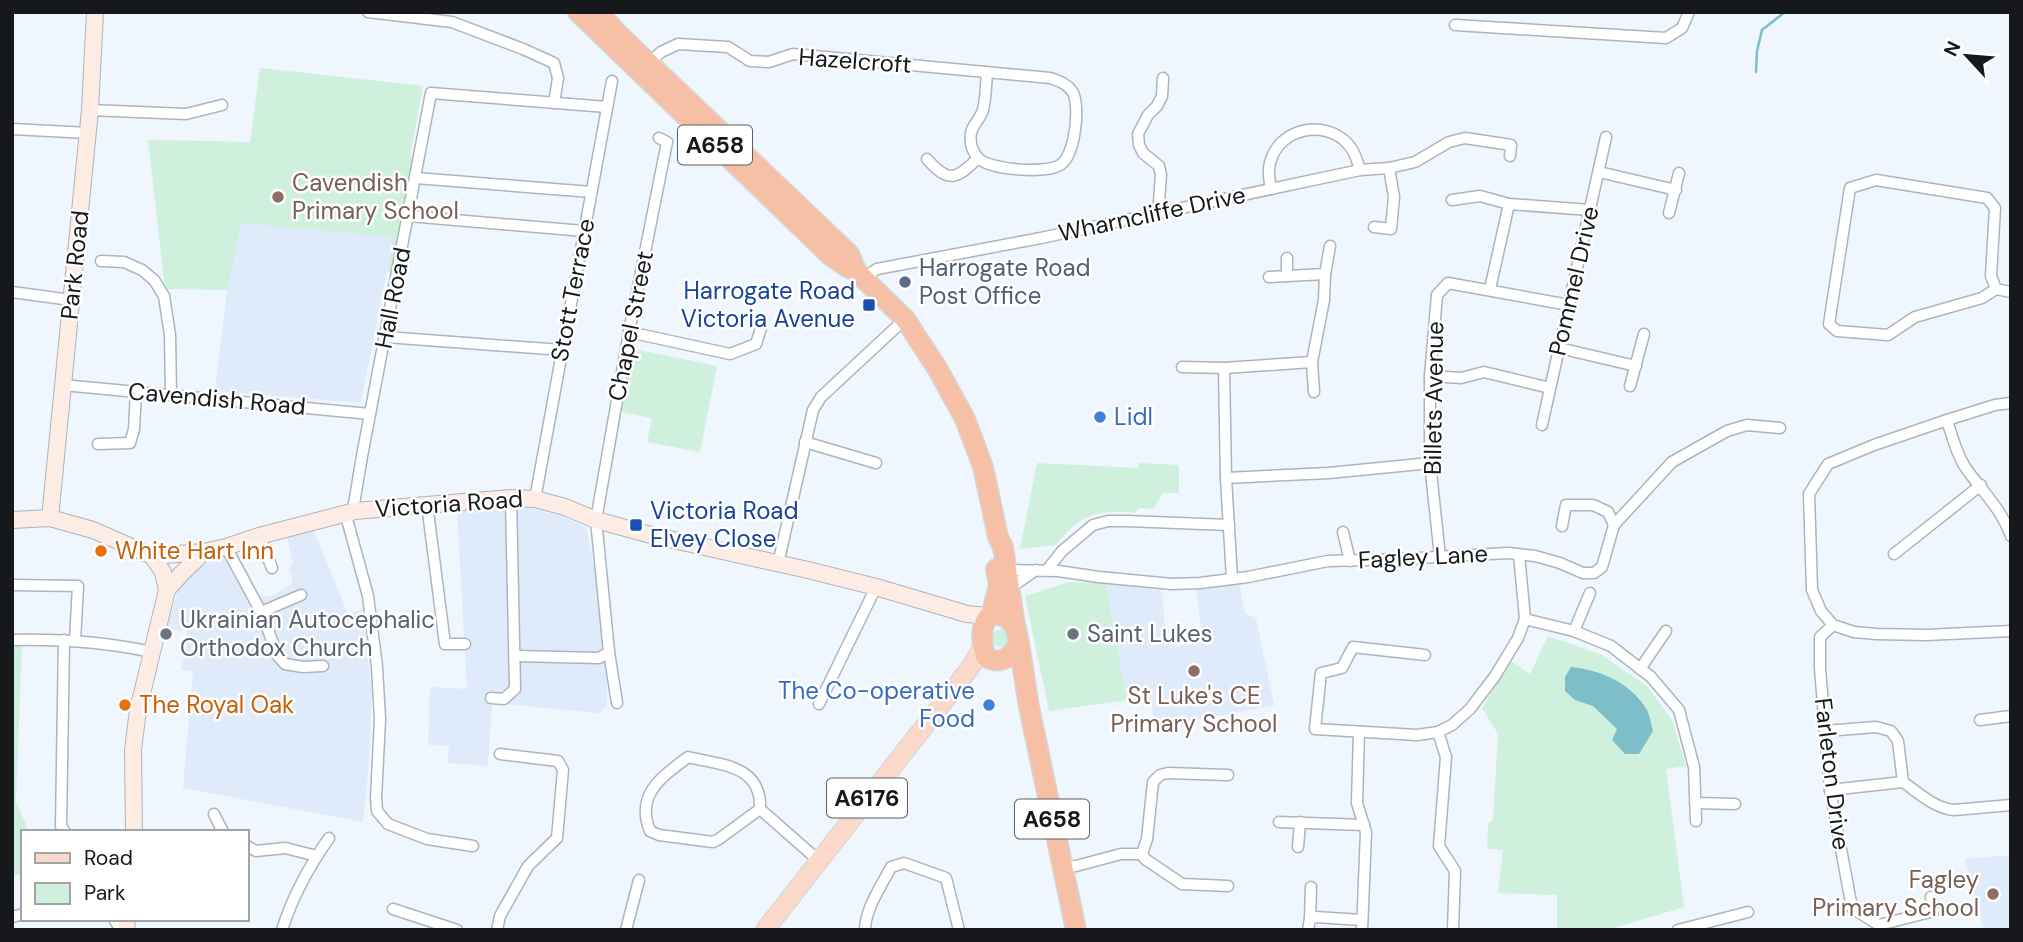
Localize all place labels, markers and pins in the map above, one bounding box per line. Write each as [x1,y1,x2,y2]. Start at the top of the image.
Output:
place label: Cavendish Primary School [292,167,459,226]
marker: Cavendish Primary School [270,189,286,205]
place label: Harrogate Road Post Office [919,252,1091,311]
marker: Harrogate Road Post Office [897,274,913,290]
place label: Harrogate Road Victoria Avenue [681,275,855,334]
marker: Harrogate Road Victoria Avenue [861,297,877,313]
place label: Lidl [1114,401,1153,432]
marker: Lidl [1092,409,1108,425]
place label: Victoria Road Elvey Close [650,495,798,554]
marker: Victoria Road Elvey Close [628,517,644,533]
place label: White Hart Inn [115,535,274,566]
marker: White Hart Inn [93,543,109,559]
place label: Ukrainian Autocephalic Orthodox Church [180,604,435,663]
place label: Saint Lukes [1087,618,1213,649]
marker: Ukrainian Autocephalic Orthodox Church [158,626,174,642]
marker: Saint Lukes [1065,626,1081,642]
marker: St Luke's CE Primary School [1186,663,1202,679]
place label: The Co-operative Food [778,675,975,734]
place label: St Luke's CE Primary School [1111,680,1277,739]
place label: The Royal Oak [139,689,294,720]
marker: The Royal Oak [117,697,133,713]
marker: The Co-operative Food [981,697,997,713]
place label: Fagley Primary School [1812,864,1979,923]
marker: Fagley Primary School [1985,886,2001,902]

